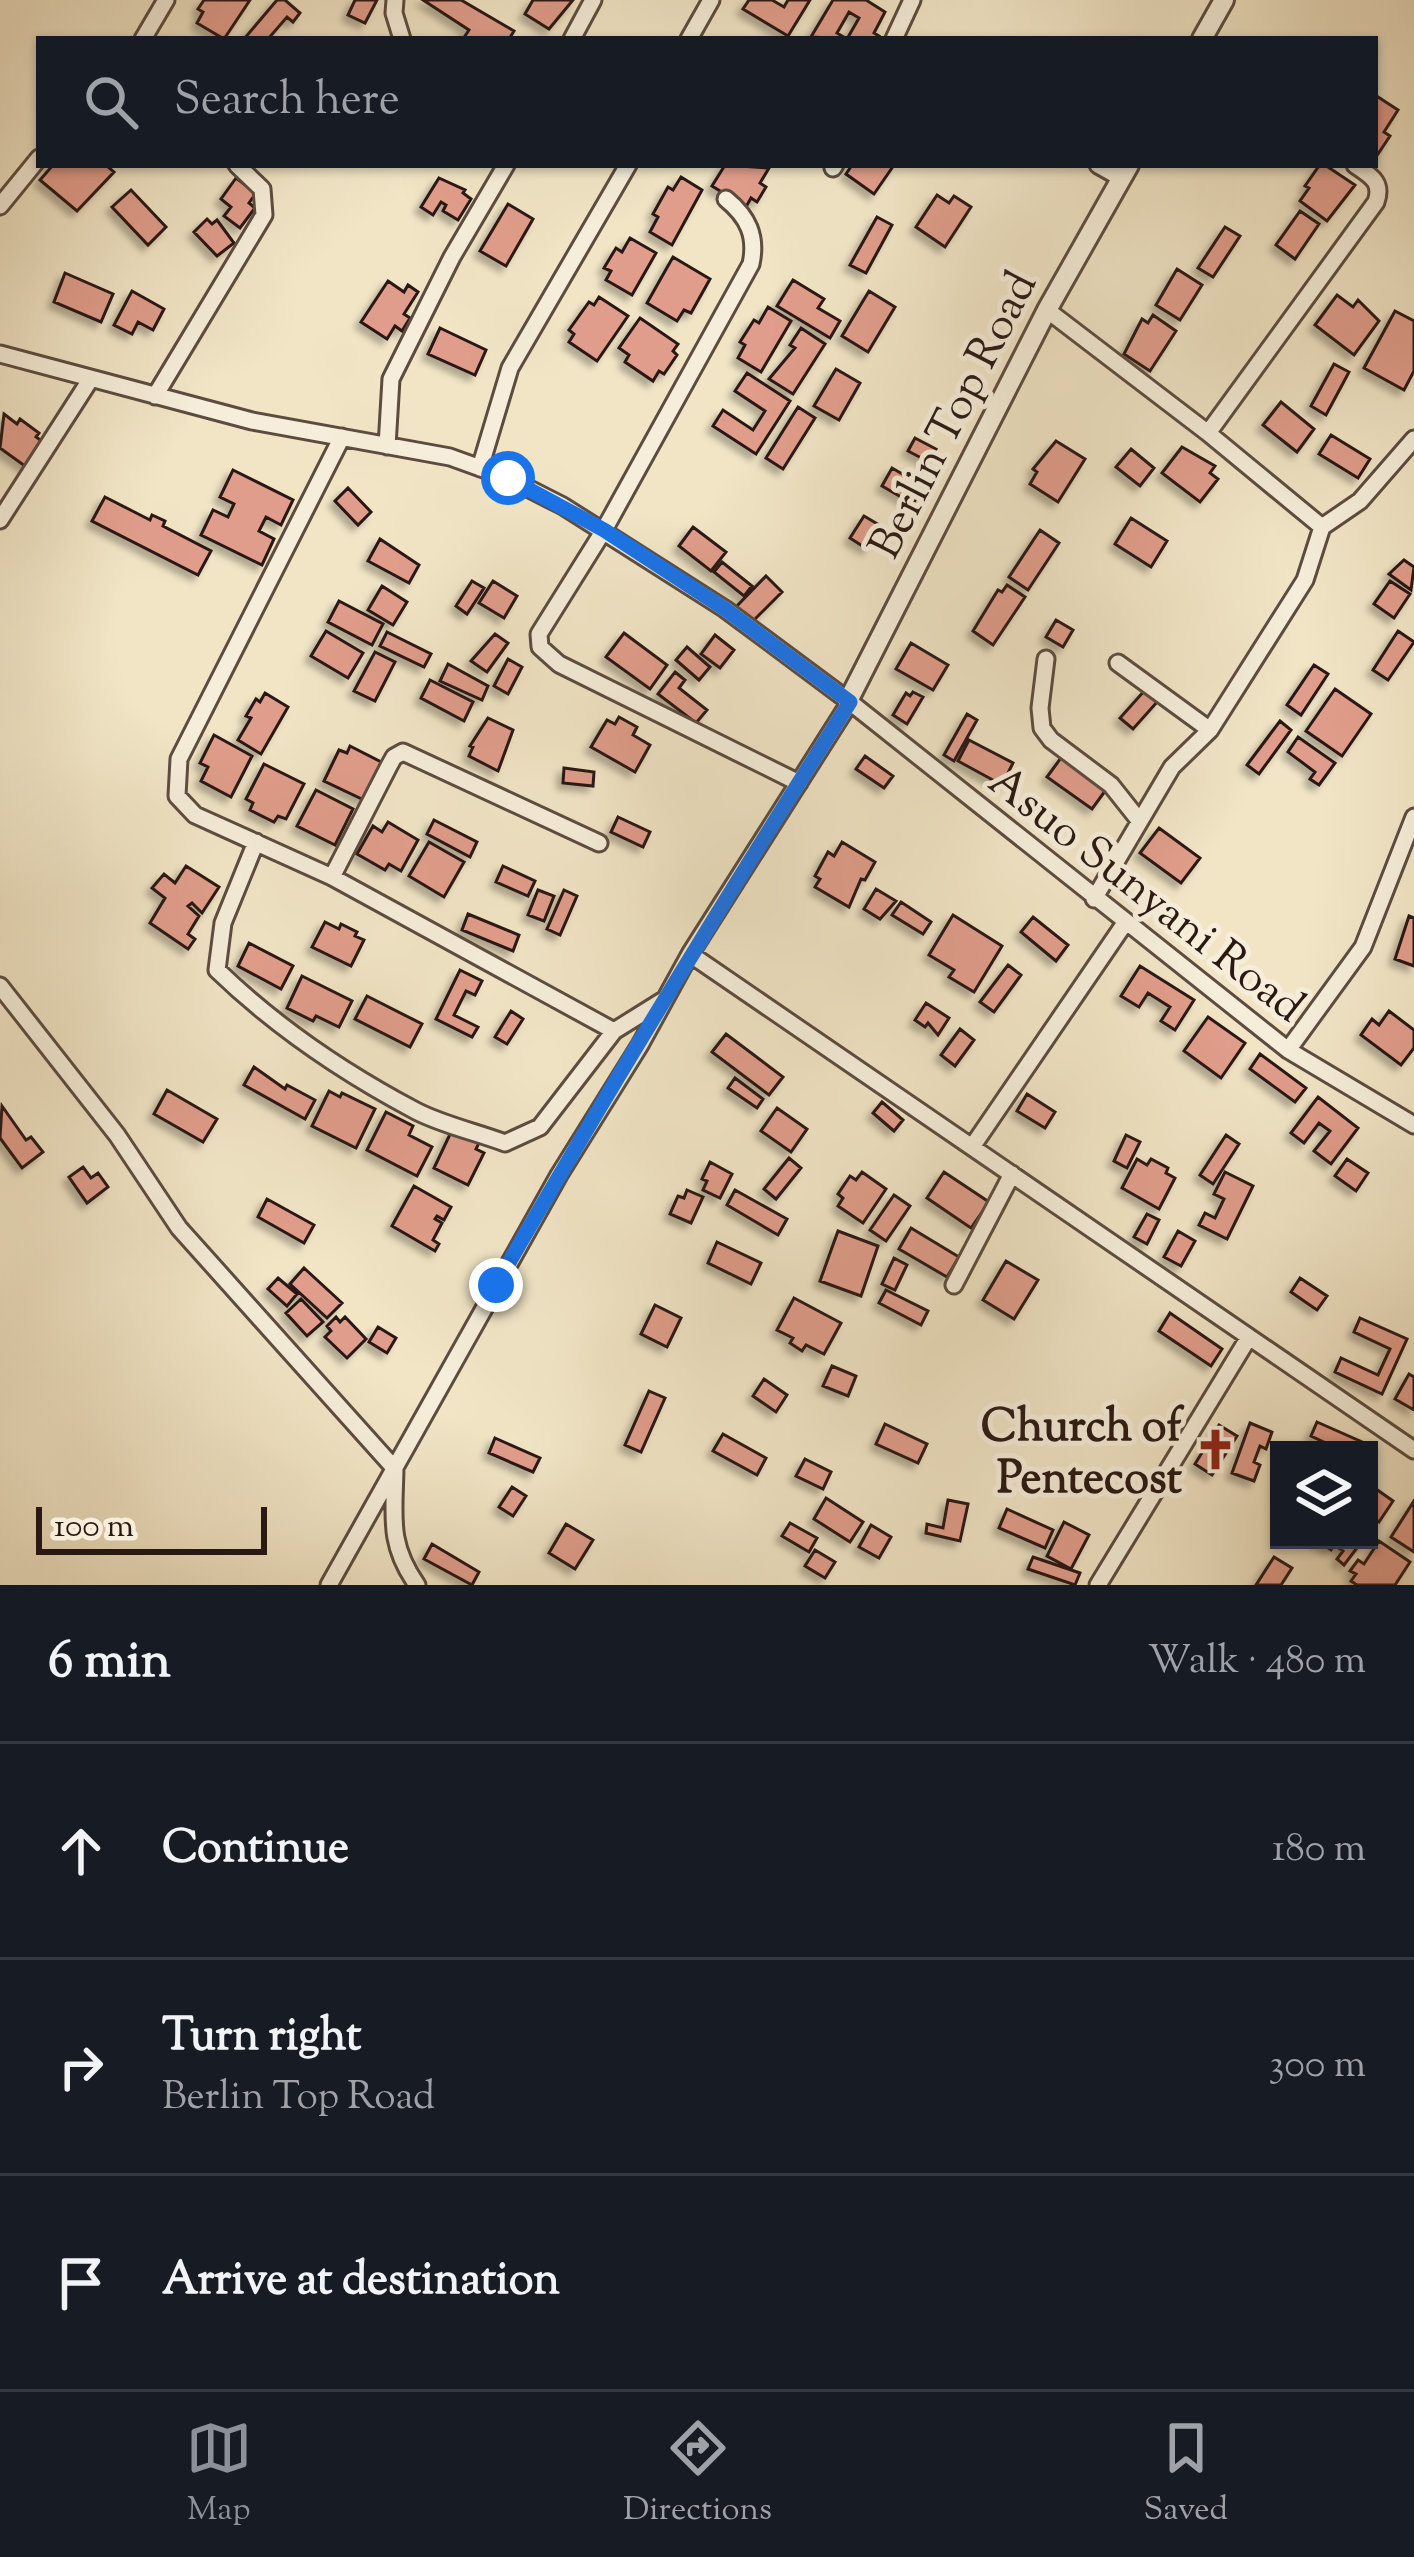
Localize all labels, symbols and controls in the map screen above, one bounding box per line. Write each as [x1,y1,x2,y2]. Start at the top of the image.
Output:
search box [36,36,1378,168]
icon: search [78,69,144,135]
text: Search here [174,70,400,135]
street label: Berlin Top Road [855,261,1056,572]
route start [481,451,535,505]
street label: Asuo Sunyani Road [973,752,1317,1041]
route end [469,1258,523,1312]
place label: Church of Pentecost [981,1397,1184,1514]
church icon: Church of Pentecost [1193,1427,1239,1473]
map controls [1270,1441,1378,1549]
button: layers [1270,1441,1378,1549]
scale bar [36,1501,267,1554]
text: 100 m [54,1504,134,1552]
text: 6 min [48,1627,171,1700]
text: Walk · 480 m [1148,1635,1366,1691]
icon: ahead [48,1818,114,1884]
text: Continue [162,1818,349,1883]
text: 180 m [1272,1823,1366,1879]
text: Turn right [162,2006,361,2071]
icon: right [48,2034,114,2100]
text: 300 m [1269,2039,1366,2095]
text: Berlin Top Road [162,2071,435,2127]
icon: arrive [48,2250,114,2316]
text: Arrive at destination [162,2250,560,2315]
tab: Map [186,2415,252,2535]
tab: Directions [623,2415,772,2535]
tab: Saved [1144,2415,1228,2535]

